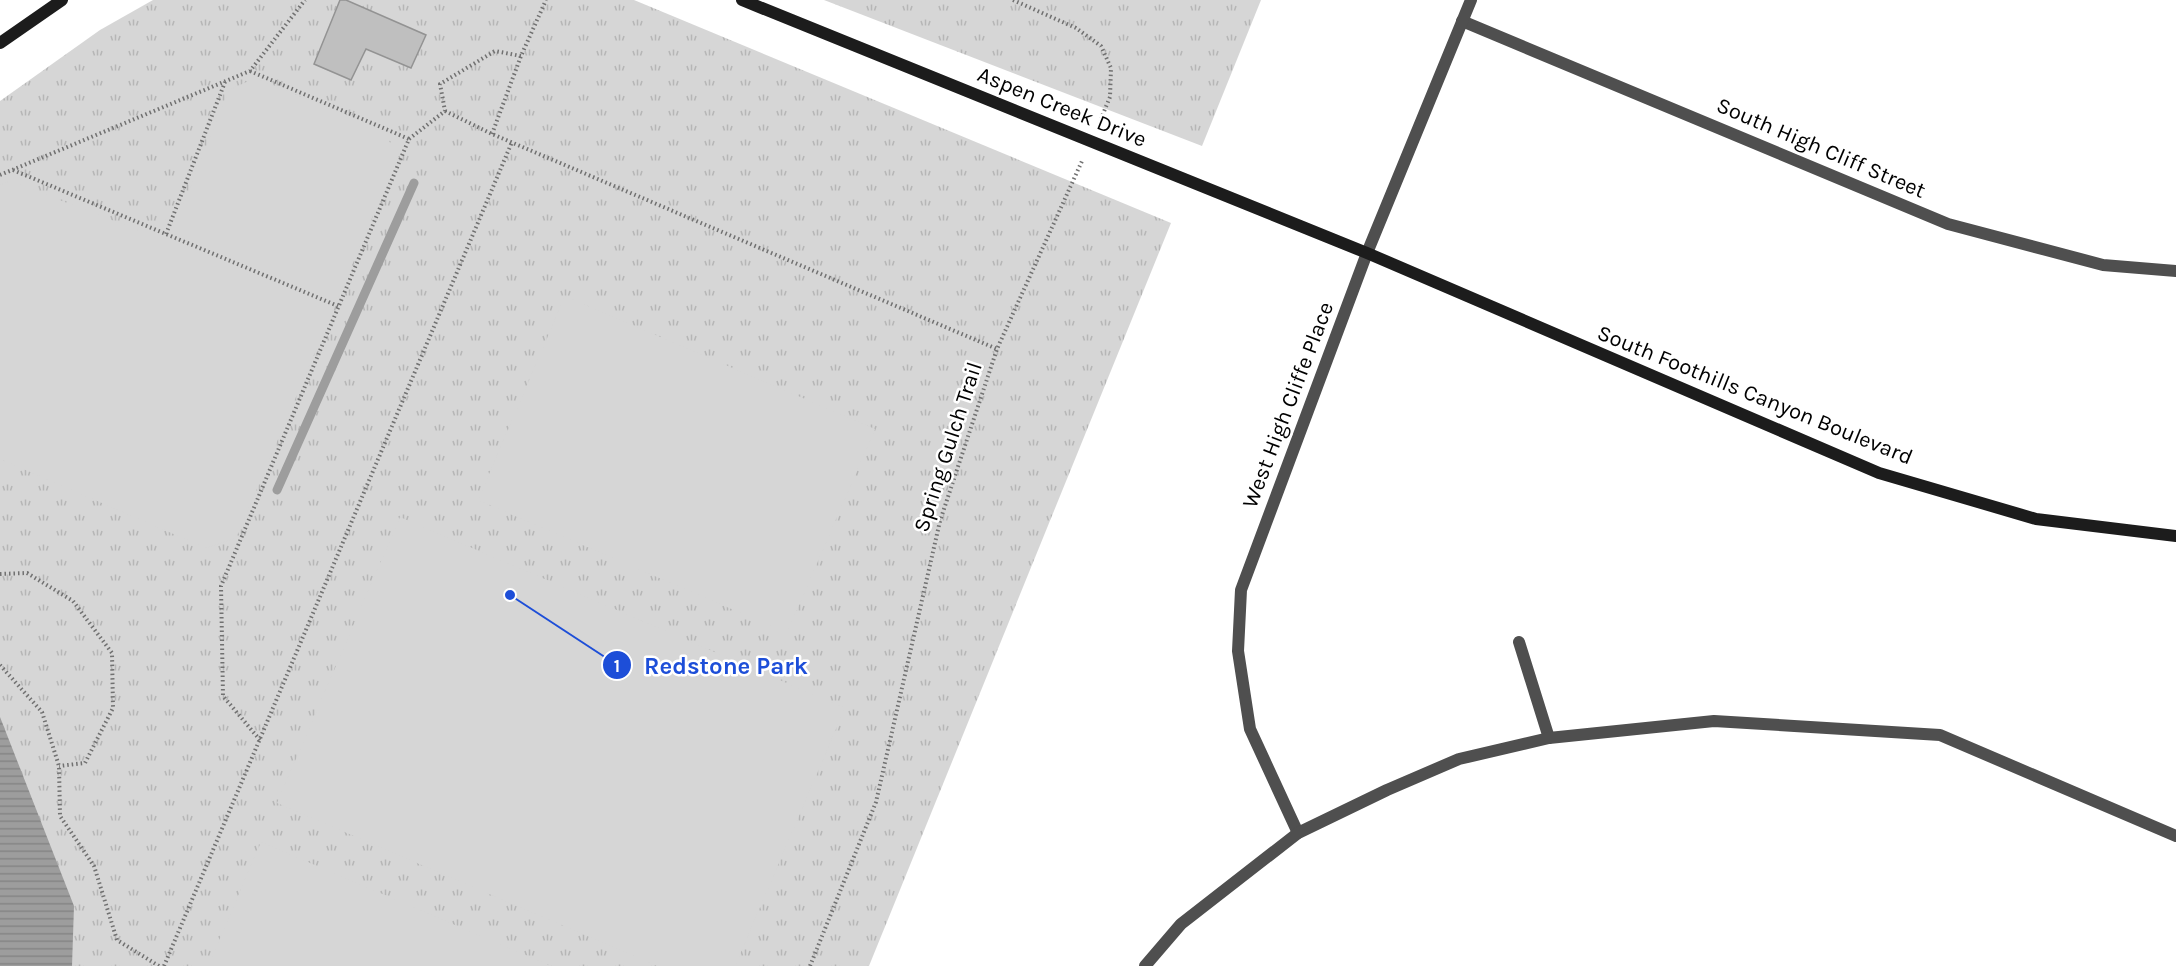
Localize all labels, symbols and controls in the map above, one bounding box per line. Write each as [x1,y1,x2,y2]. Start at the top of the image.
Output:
street label: Aspen Creek Drive [974,61,1150,153]
street label: South High Cliff Street [1713,92,1929,204]
street label: West High Cliffe Place [1237,298,1339,512]
street label: South Foothills Canyon Boulevard [1594,320,1916,470]
street label: Spring Gulch Trail [908,359,988,535]
callout: Redstone Park [602,644,820,686]
text: Redstone Park [644,652,808,680]
text: 1 [614,655,620,677]

